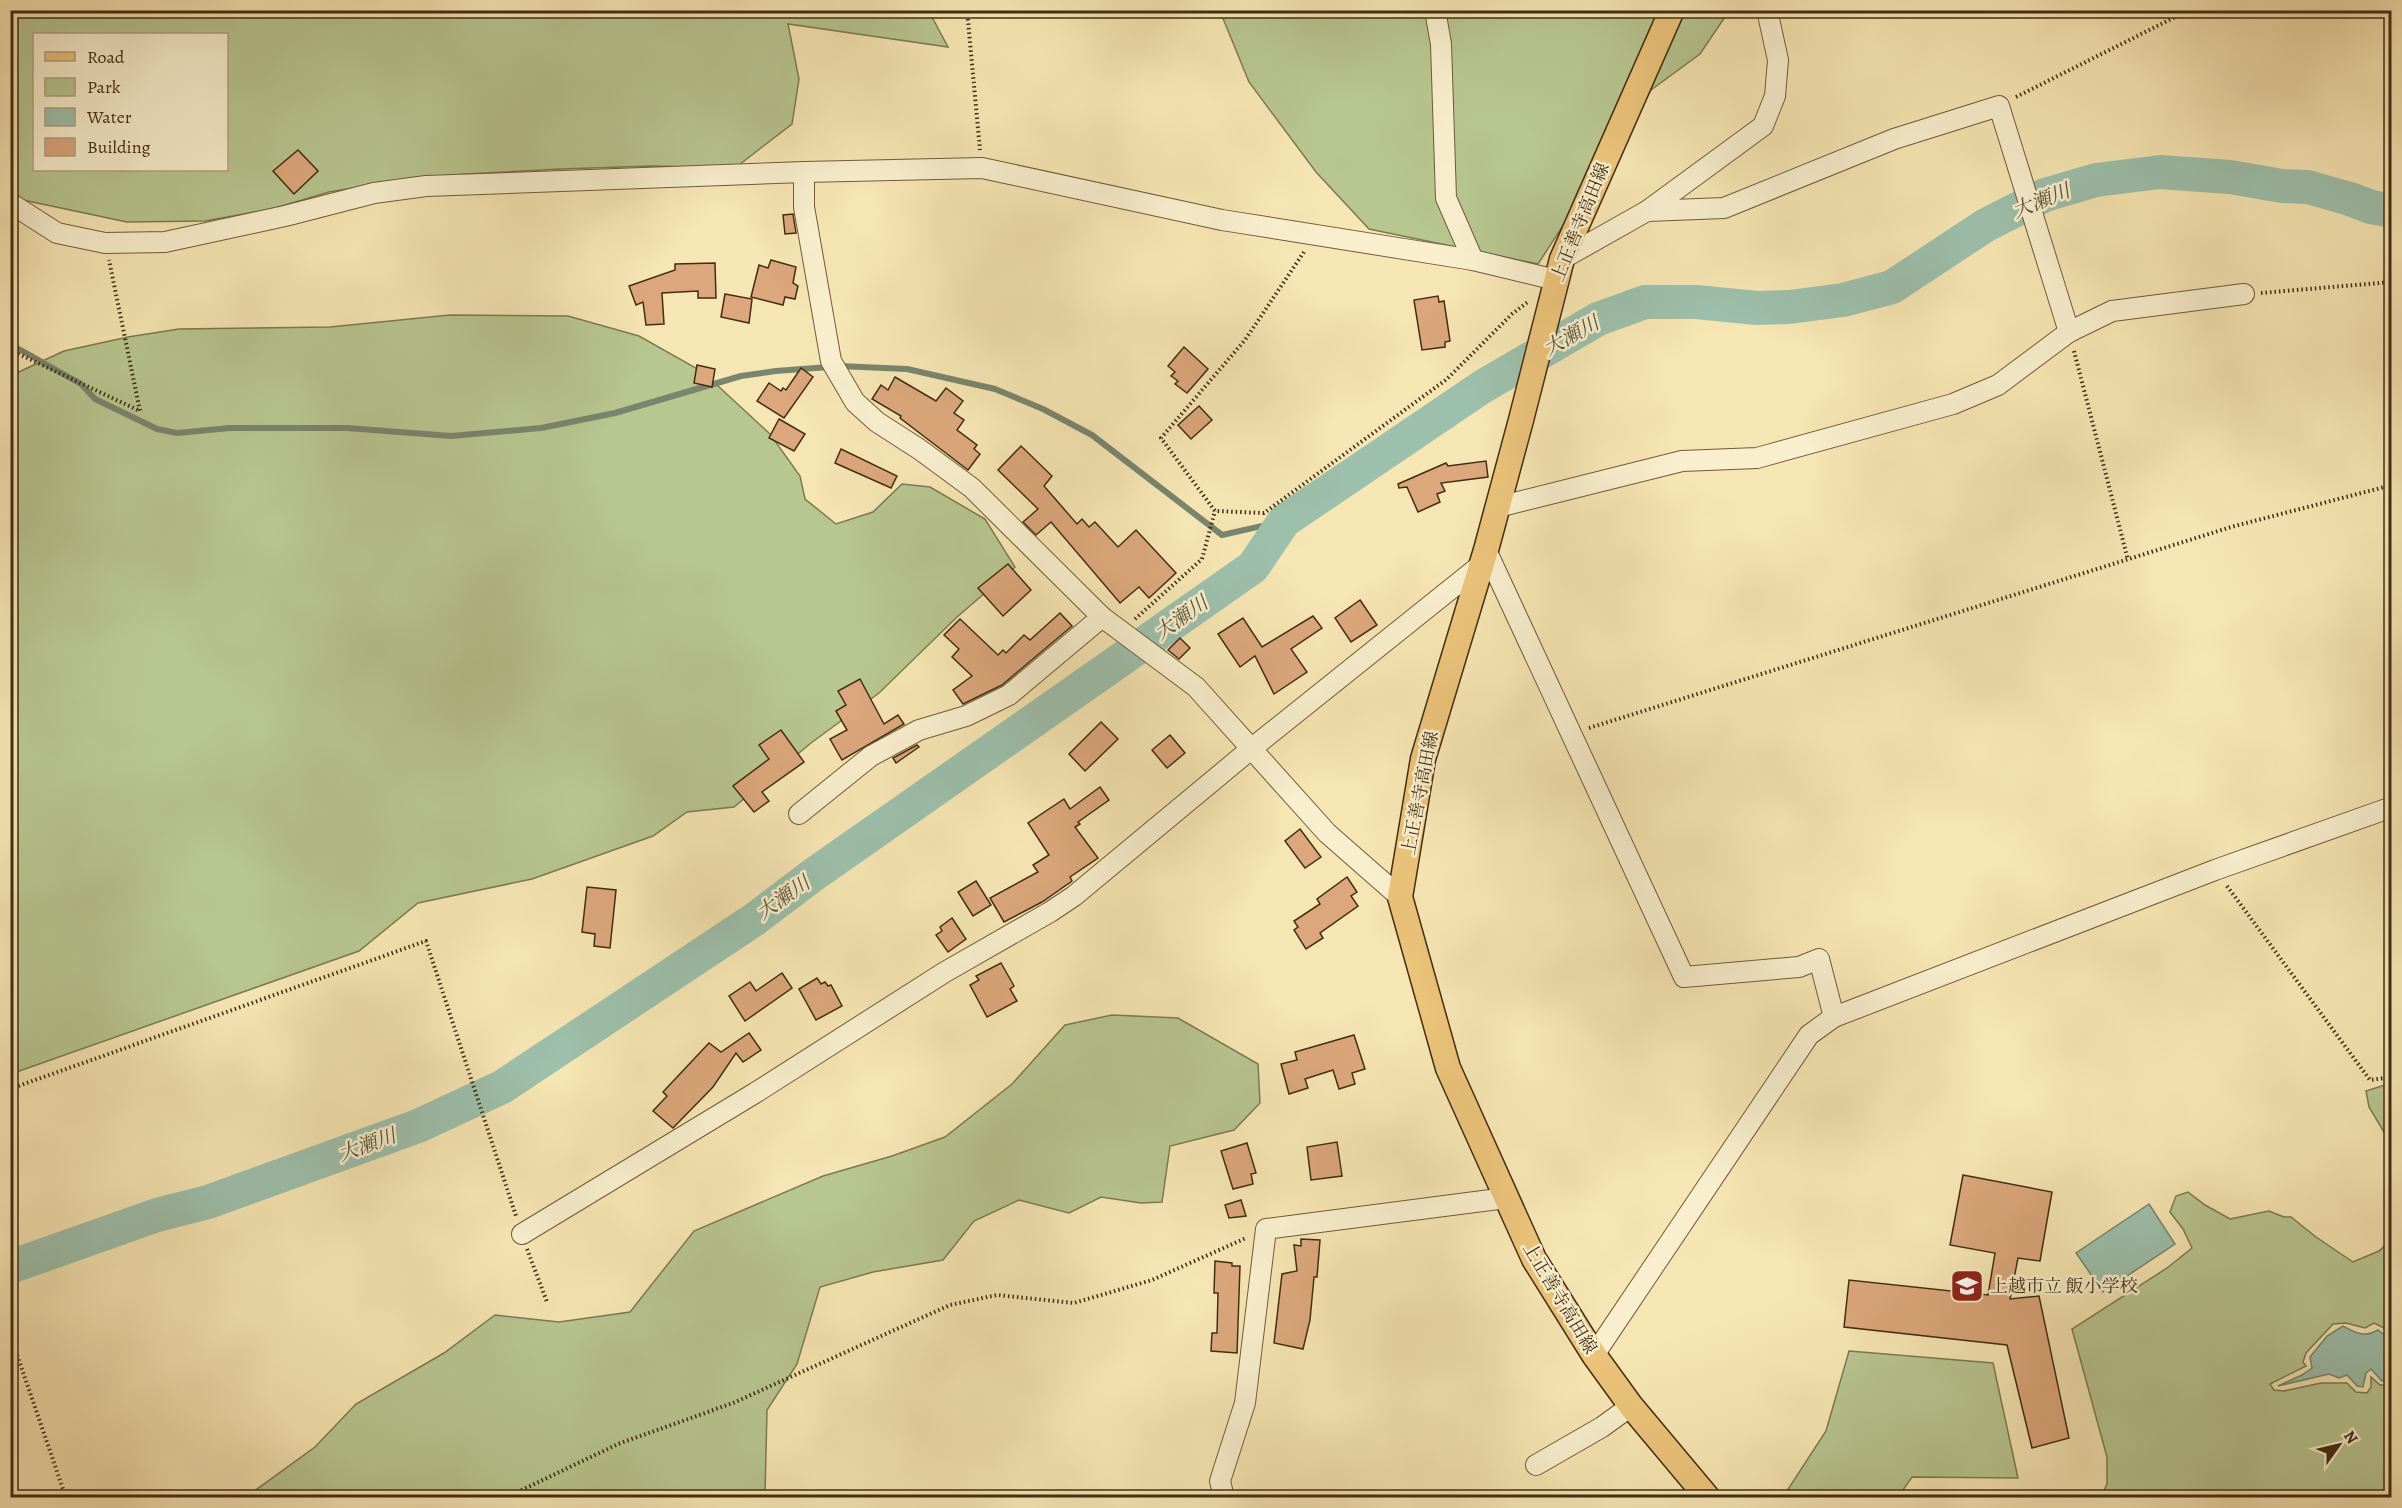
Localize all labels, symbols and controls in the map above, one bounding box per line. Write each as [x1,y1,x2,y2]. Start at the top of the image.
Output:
legend [33,33,228,171]
text: Road [87,45,125,69]
text: Park [87,75,121,99]
text: Water [86,105,132,129]
text: Building [87,135,151,159]
street label: 上正善寺高田線 [1545,159,1615,285]
water label: 大瀬川 [2008,176,2076,225]
water label: 大瀬川 [1538,309,1606,362]
water label: 大瀬川 [1149,589,1215,646]
street label: 上正善寺高田線 [1396,729,1444,857]
water label: 大瀬川 [751,869,817,926]
water label: 大瀬川 [334,1121,402,1168]
street label: 上正善寺高田線 [1517,1238,1603,1358]
school or university icon: 上越市立 飯小学校 [1949,1268,1985,1304]
place label: 上越市立 飯小学校 [1990,1274,2138,1298]
north arrow [2309,1415,2369,1475]
text: N [2338,1426,2363,1448]

